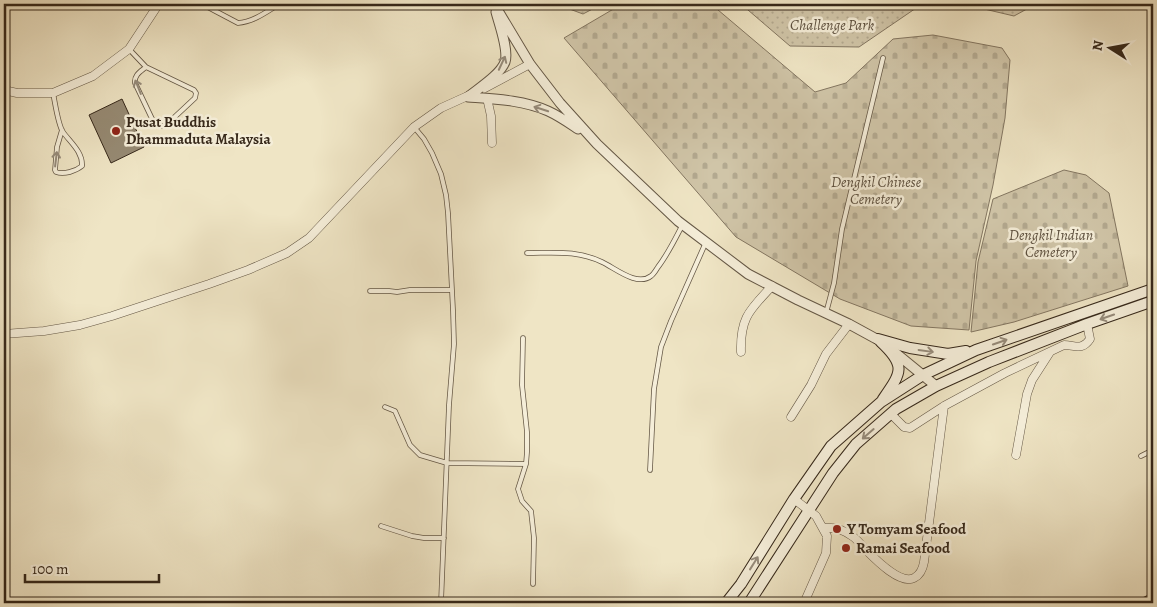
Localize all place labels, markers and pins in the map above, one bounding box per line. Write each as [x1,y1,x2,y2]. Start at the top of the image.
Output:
place label: Pusat Buddhis Dhammaduta Malaysia [126,112,271,149]
marker: Pusat Buddhis Dhammaduta Malaysia [110,125,122,137]
place label: Y Tomyam Seafood [846,519,967,539]
marker: Y Tomyam Seafood [831,523,843,535]
place label: Ramai Seafood [856,538,951,558]
marker: Ramai Seafood [840,542,852,554]

